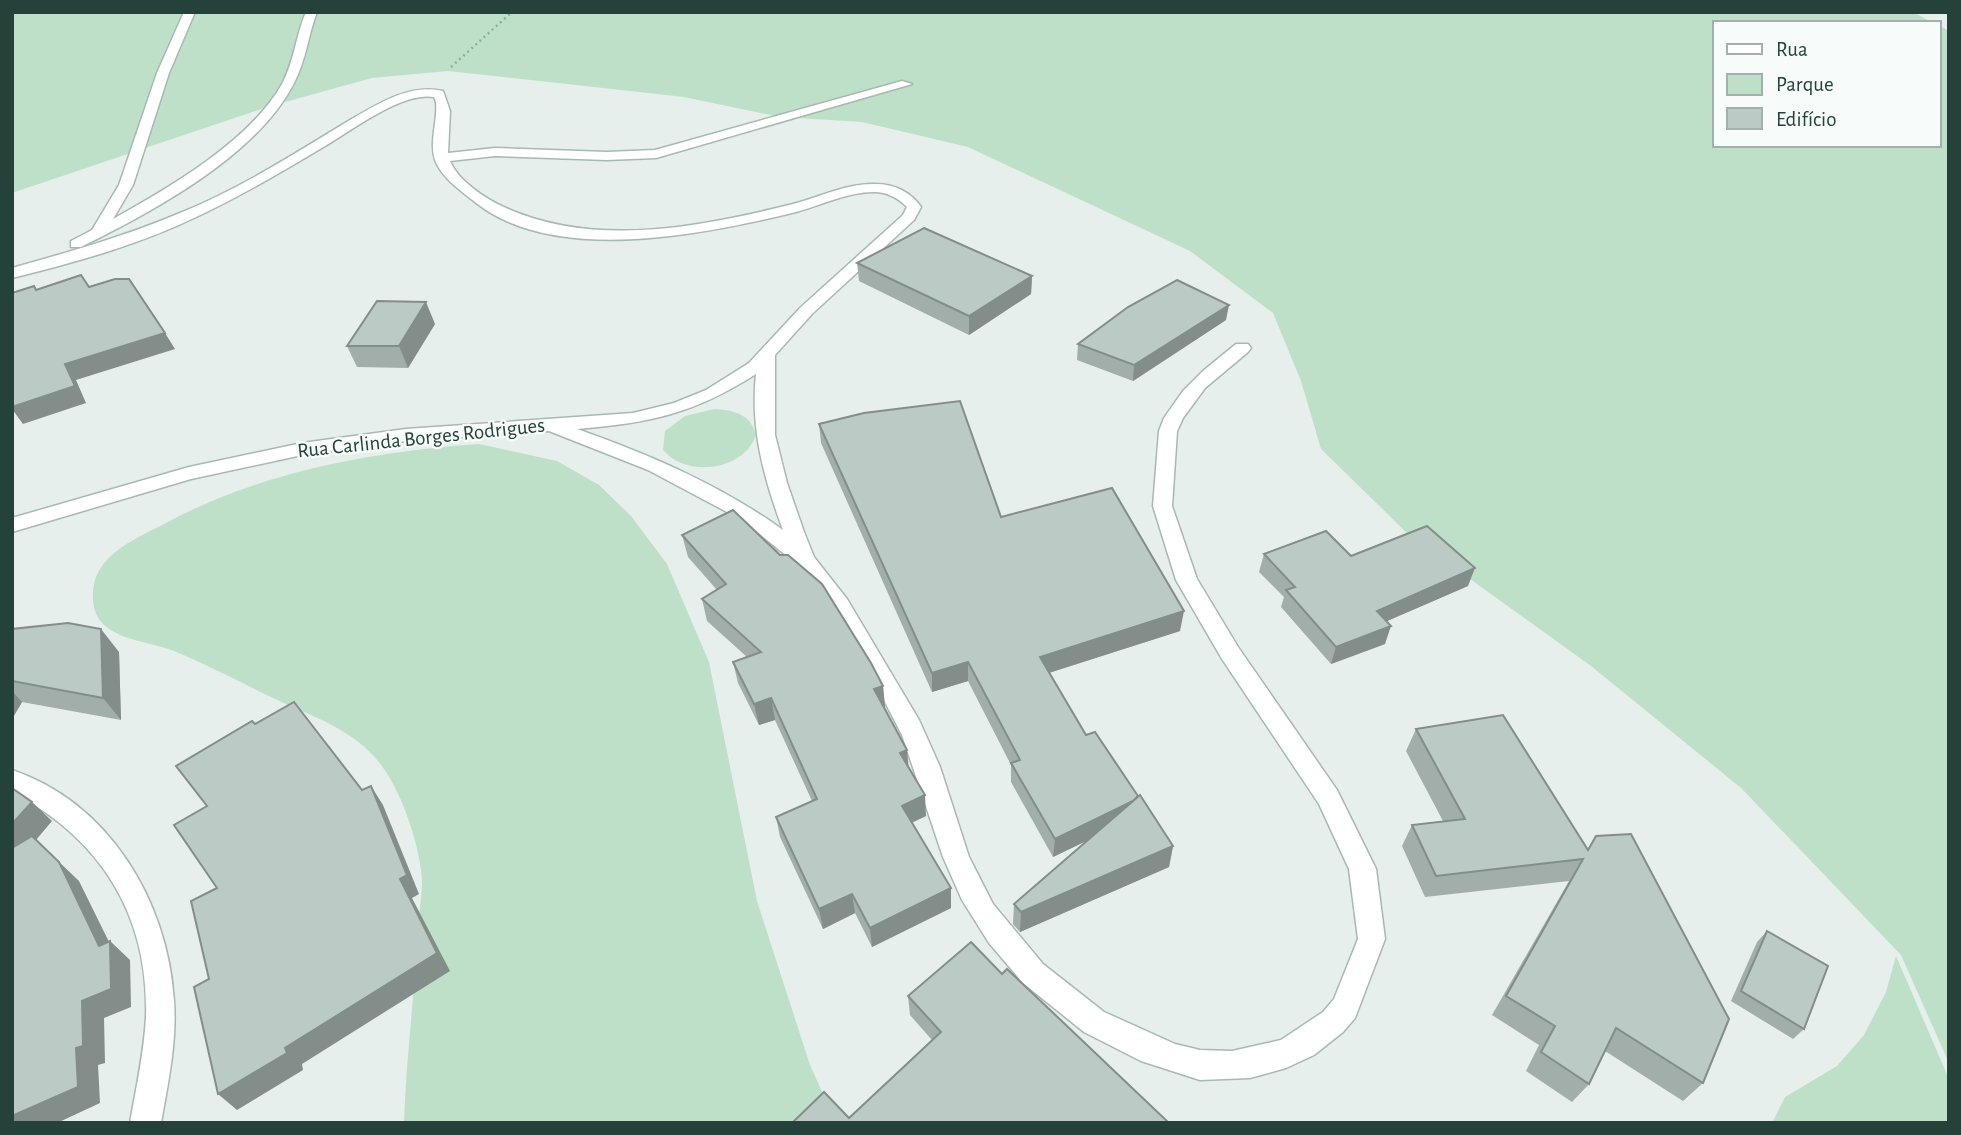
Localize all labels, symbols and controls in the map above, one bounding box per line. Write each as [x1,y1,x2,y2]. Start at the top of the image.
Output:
legend [1713,21,1940,147]
text: Rua [1776,39,1808,60]
text: Parque [1776,74,1834,95]
text: Edifício [1776,109,1836,130]
street label: Rua Carlinda Borges Rodrigues [296,415,546,461]

